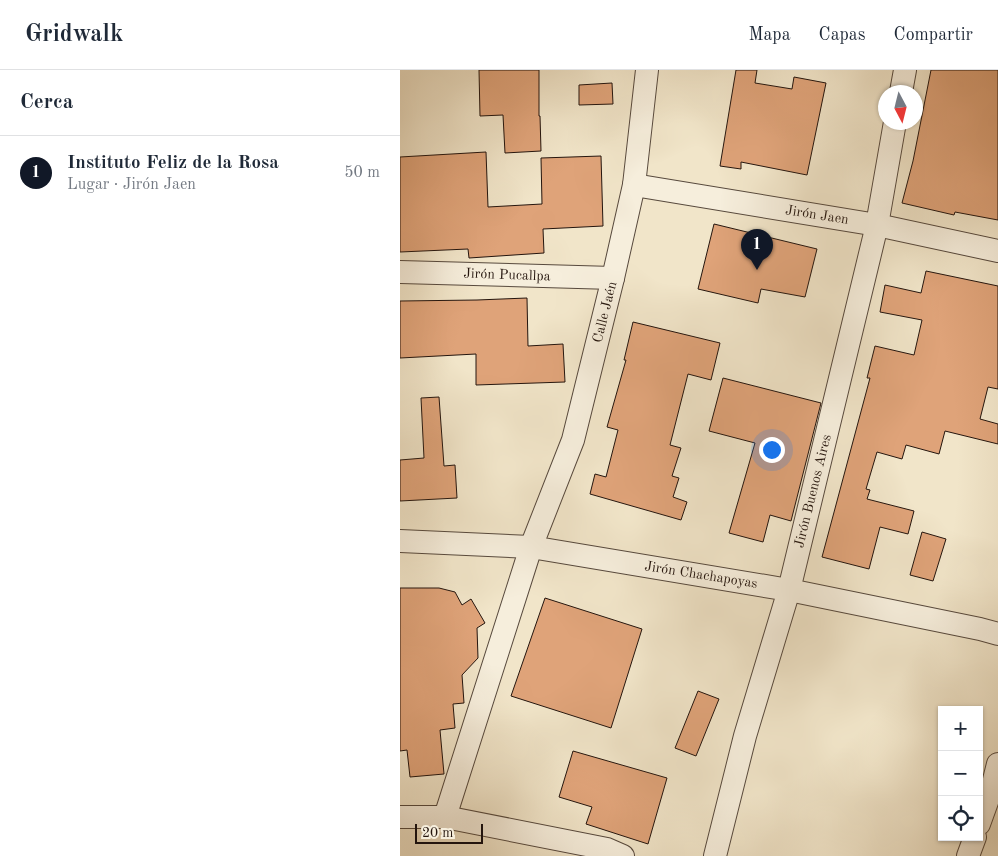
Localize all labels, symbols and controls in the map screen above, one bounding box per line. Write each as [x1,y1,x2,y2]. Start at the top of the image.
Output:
text: Gridwalk [25,23,123,47]
text: Mapa [748,26,791,44]
text: Capas [819,26,866,44]
text: Compartir [894,26,973,44]
north arrow [878,85,923,130]
text: Cerca [20,92,73,113]
text: Instituto Feliz de la Rosa [67,154,279,173]
text: 1 [31,165,41,181]
text: 50 m [344,165,380,181]
text: Lugar · Jirón Jaen [67,177,196,193]
street label: Jirón Jaen [784,203,850,227]
pin: 1 [741,229,773,270]
street label: Jirón Pucallpa [463,266,551,284]
street label: Calle Jaén [591,279,619,344]
street label: Jirón Buenos Aires [792,433,834,549]
your location [759,437,785,463]
street label: Jirón Chachapoyas [643,559,759,591]
map controls [938,706,983,841]
button: + [938,706,983,751]
button: − [938,751,983,796]
button: locate [938,796,983,841]
scale bar [415,821,482,844]
text: 20 m [422,826,453,840]

